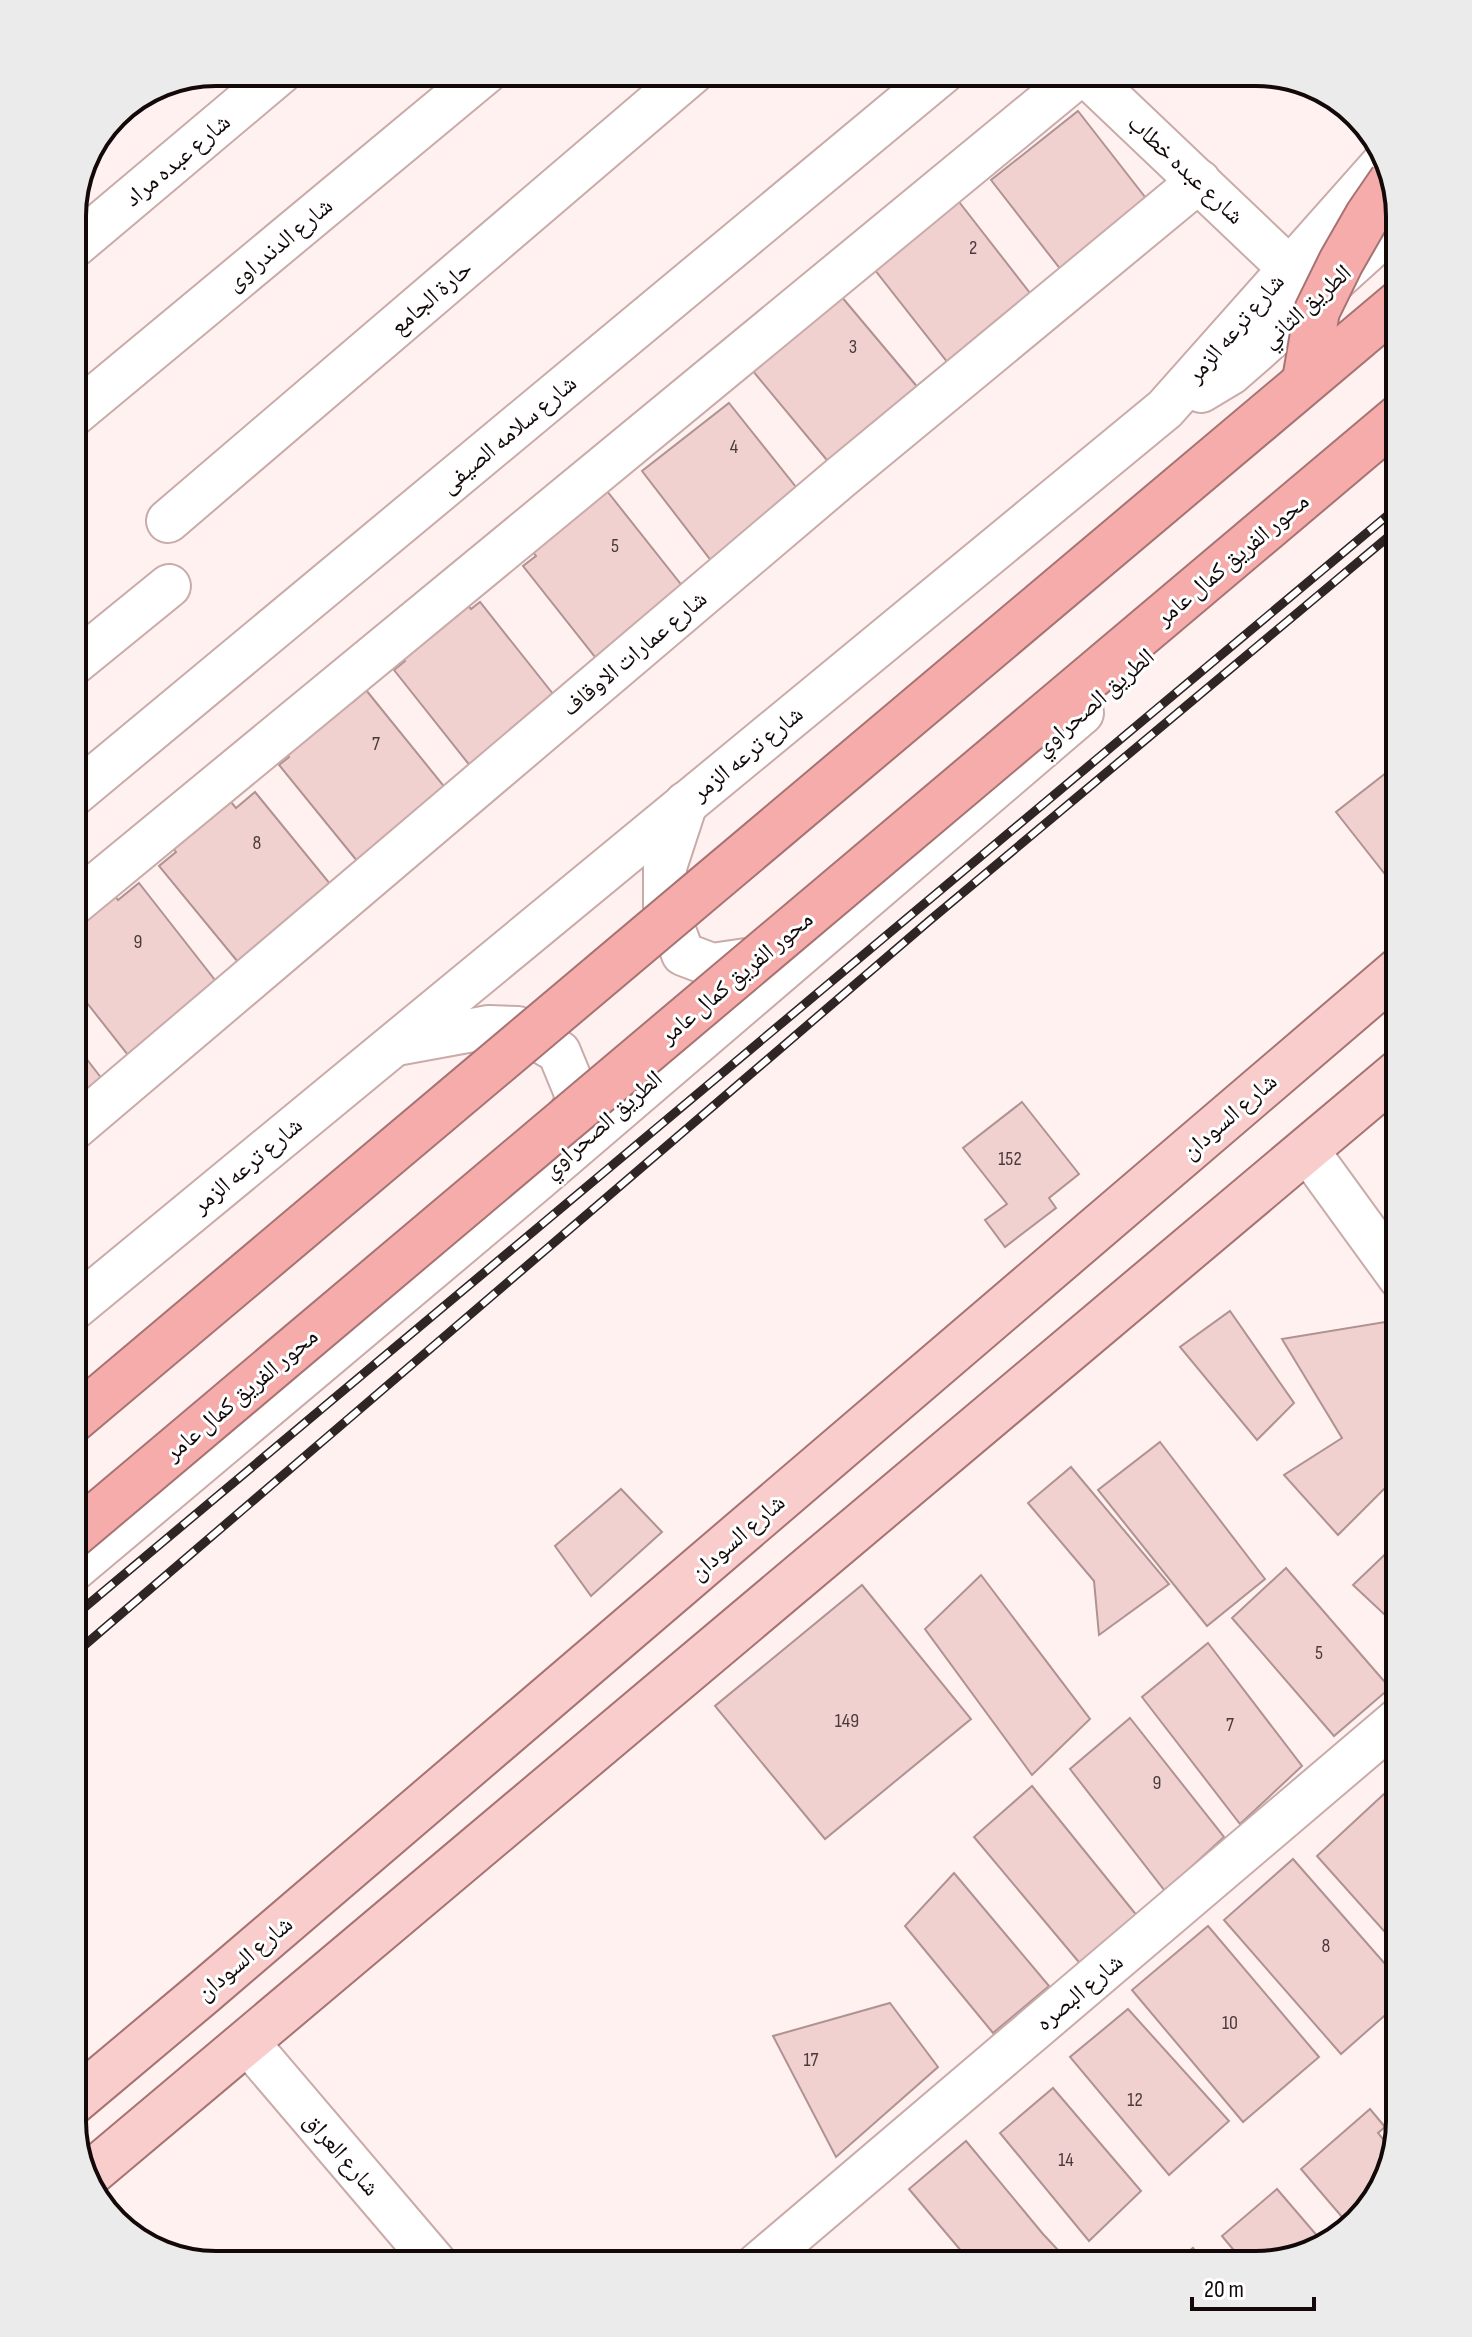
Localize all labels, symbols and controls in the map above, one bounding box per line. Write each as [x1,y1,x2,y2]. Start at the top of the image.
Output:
street label: شارع عبده مراد [118,108,236,213]
street label: شارع عبده خطاب [1121,108,1250,231]
street label: شارع الدندراوى [220,191,339,297]
house number: 2 [969,236,977,260]
street label: حارة الجامع [384,254,478,341]
street label: الطريق الثاني [1255,258,1360,358]
street label: شارع ترعه الزمر [1179,268,1291,390]
house number: 3 [849,335,857,359]
street label: شارع سلامه الصيفى [434,369,583,500]
house number: 4 [730,435,738,459]
street label: محور الفريق كمال عامر [1149,487,1315,633]
house number: 5 [611,534,619,558]
street label: شارع عمارات الاوقاف [556,584,713,723]
street label: الطريق الصحراوي [1028,642,1163,766]
street label: شارع ترعه الزمر [685,700,809,808]
house number: 7 [372,732,380,756]
house number: 8 [253,831,261,855]
street label: محور الفريق كمال عامر [653,905,819,1051]
house number: 9 [134,930,142,954]
street label: الطريق الصحراوي [536,1064,671,1188]
street label: شارع السودان [1176,1067,1283,1166]
street label: شارع ترعه الزمر [185,1111,308,1221]
house number: 152 [998,1147,1022,1171]
street label: محور الفريق كمال عامر [158,1322,324,1468]
street label: شارع السودان [684,1488,791,1587]
house number: 5 [1315,1641,1323,1665]
house number: 149 [835,1709,859,1733]
house number: 7 [1226,1713,1234,1737]
house number: 9 [1153,1771,1161,1795]
street label: شارع السودان [190,1910,298,2007]
house number: 8 [1322,1934,1330,1958]
street label: شارع البصره [1030,1947,1129,2037]
house number: 10 [1222,2011,1238,2035]
house number: 17 [804,2048,818,2072]
house number: 12 [1127,2088,1143,2112]
street label: شارع العراق [298,2107,386,2202]
house number: 14 [1058,2148,1074,2172]
scale bar [1192,2261,1314,2311]
text: 20 m [1204,2275,1244,2304]

